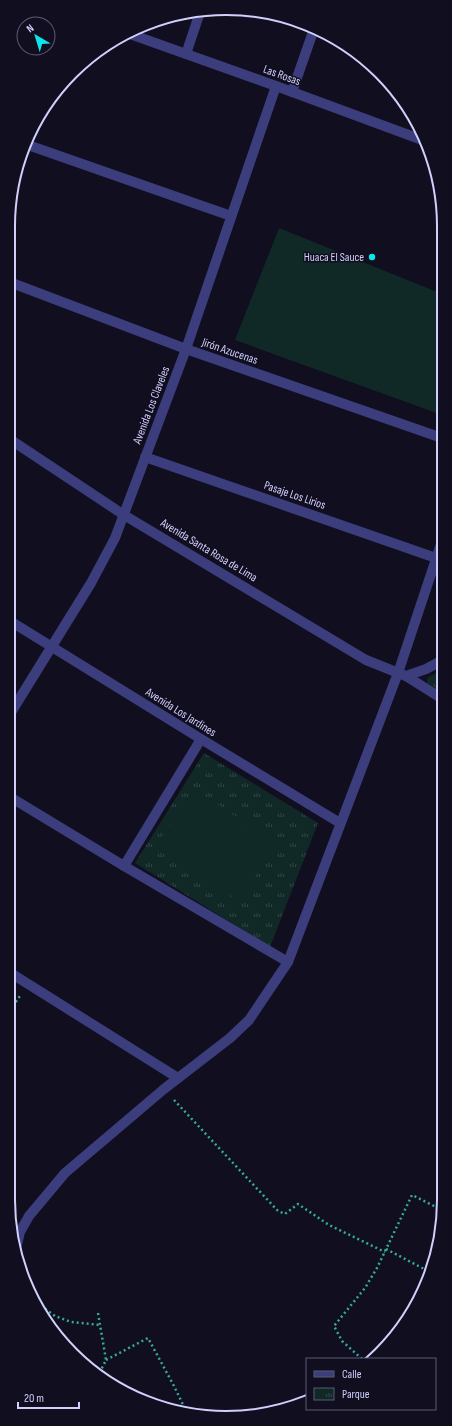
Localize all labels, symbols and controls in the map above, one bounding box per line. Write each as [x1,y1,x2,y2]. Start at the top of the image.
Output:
north arrow [16,16,56,56]
text: N [24,22,37,35]
street label: Las Rosas [261,62,303,89]
place label: Huaca El Sauce [304,250,364,265]
marker: Huaca El Sauce [367,252,377,262]
street label: Jirón Azucenas [199,335,260,368]
street label: Avenida Los Claveles [129,364,173,447]
street label: Pasaje Los Lirios [262,478,328,513]
street label: Avenida Santa Rosa de Lima [157,515,260,585]
street label: Avenida Los Jardines [142,684,219,740]
legend [306,1358,436,1410]
text: Calle [342,1367,362,1382]
scale bar [18,1384,79,1410]
text: Parque [342,1387,370,1402]
text: 20 m [24,1391,44,1406]

